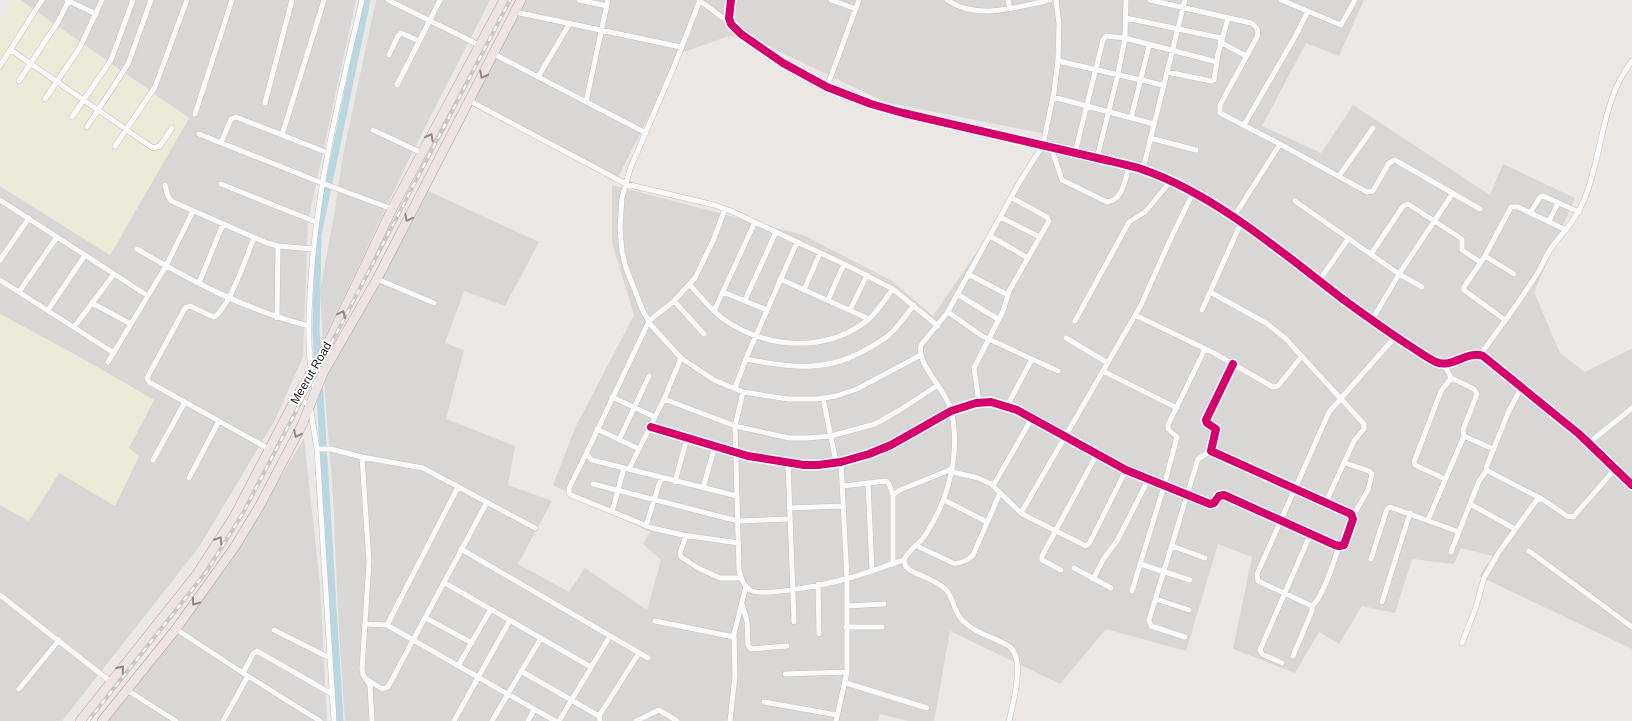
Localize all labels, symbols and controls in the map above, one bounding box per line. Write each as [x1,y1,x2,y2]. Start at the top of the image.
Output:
one-way arrow [479,69,489,78]
one-way arrow [424,133,434,142]
one-way arrow [404,213,414,222]
one-way arrow [336,310,346,319]
street label: Meerut Road [288,339,334,407]
one-way arrow [293,428,303,437]
one-way arrow [213,536,222,545]
one-way arrow [192,596,201,606]
one-way arrow [116,666,124,675]

